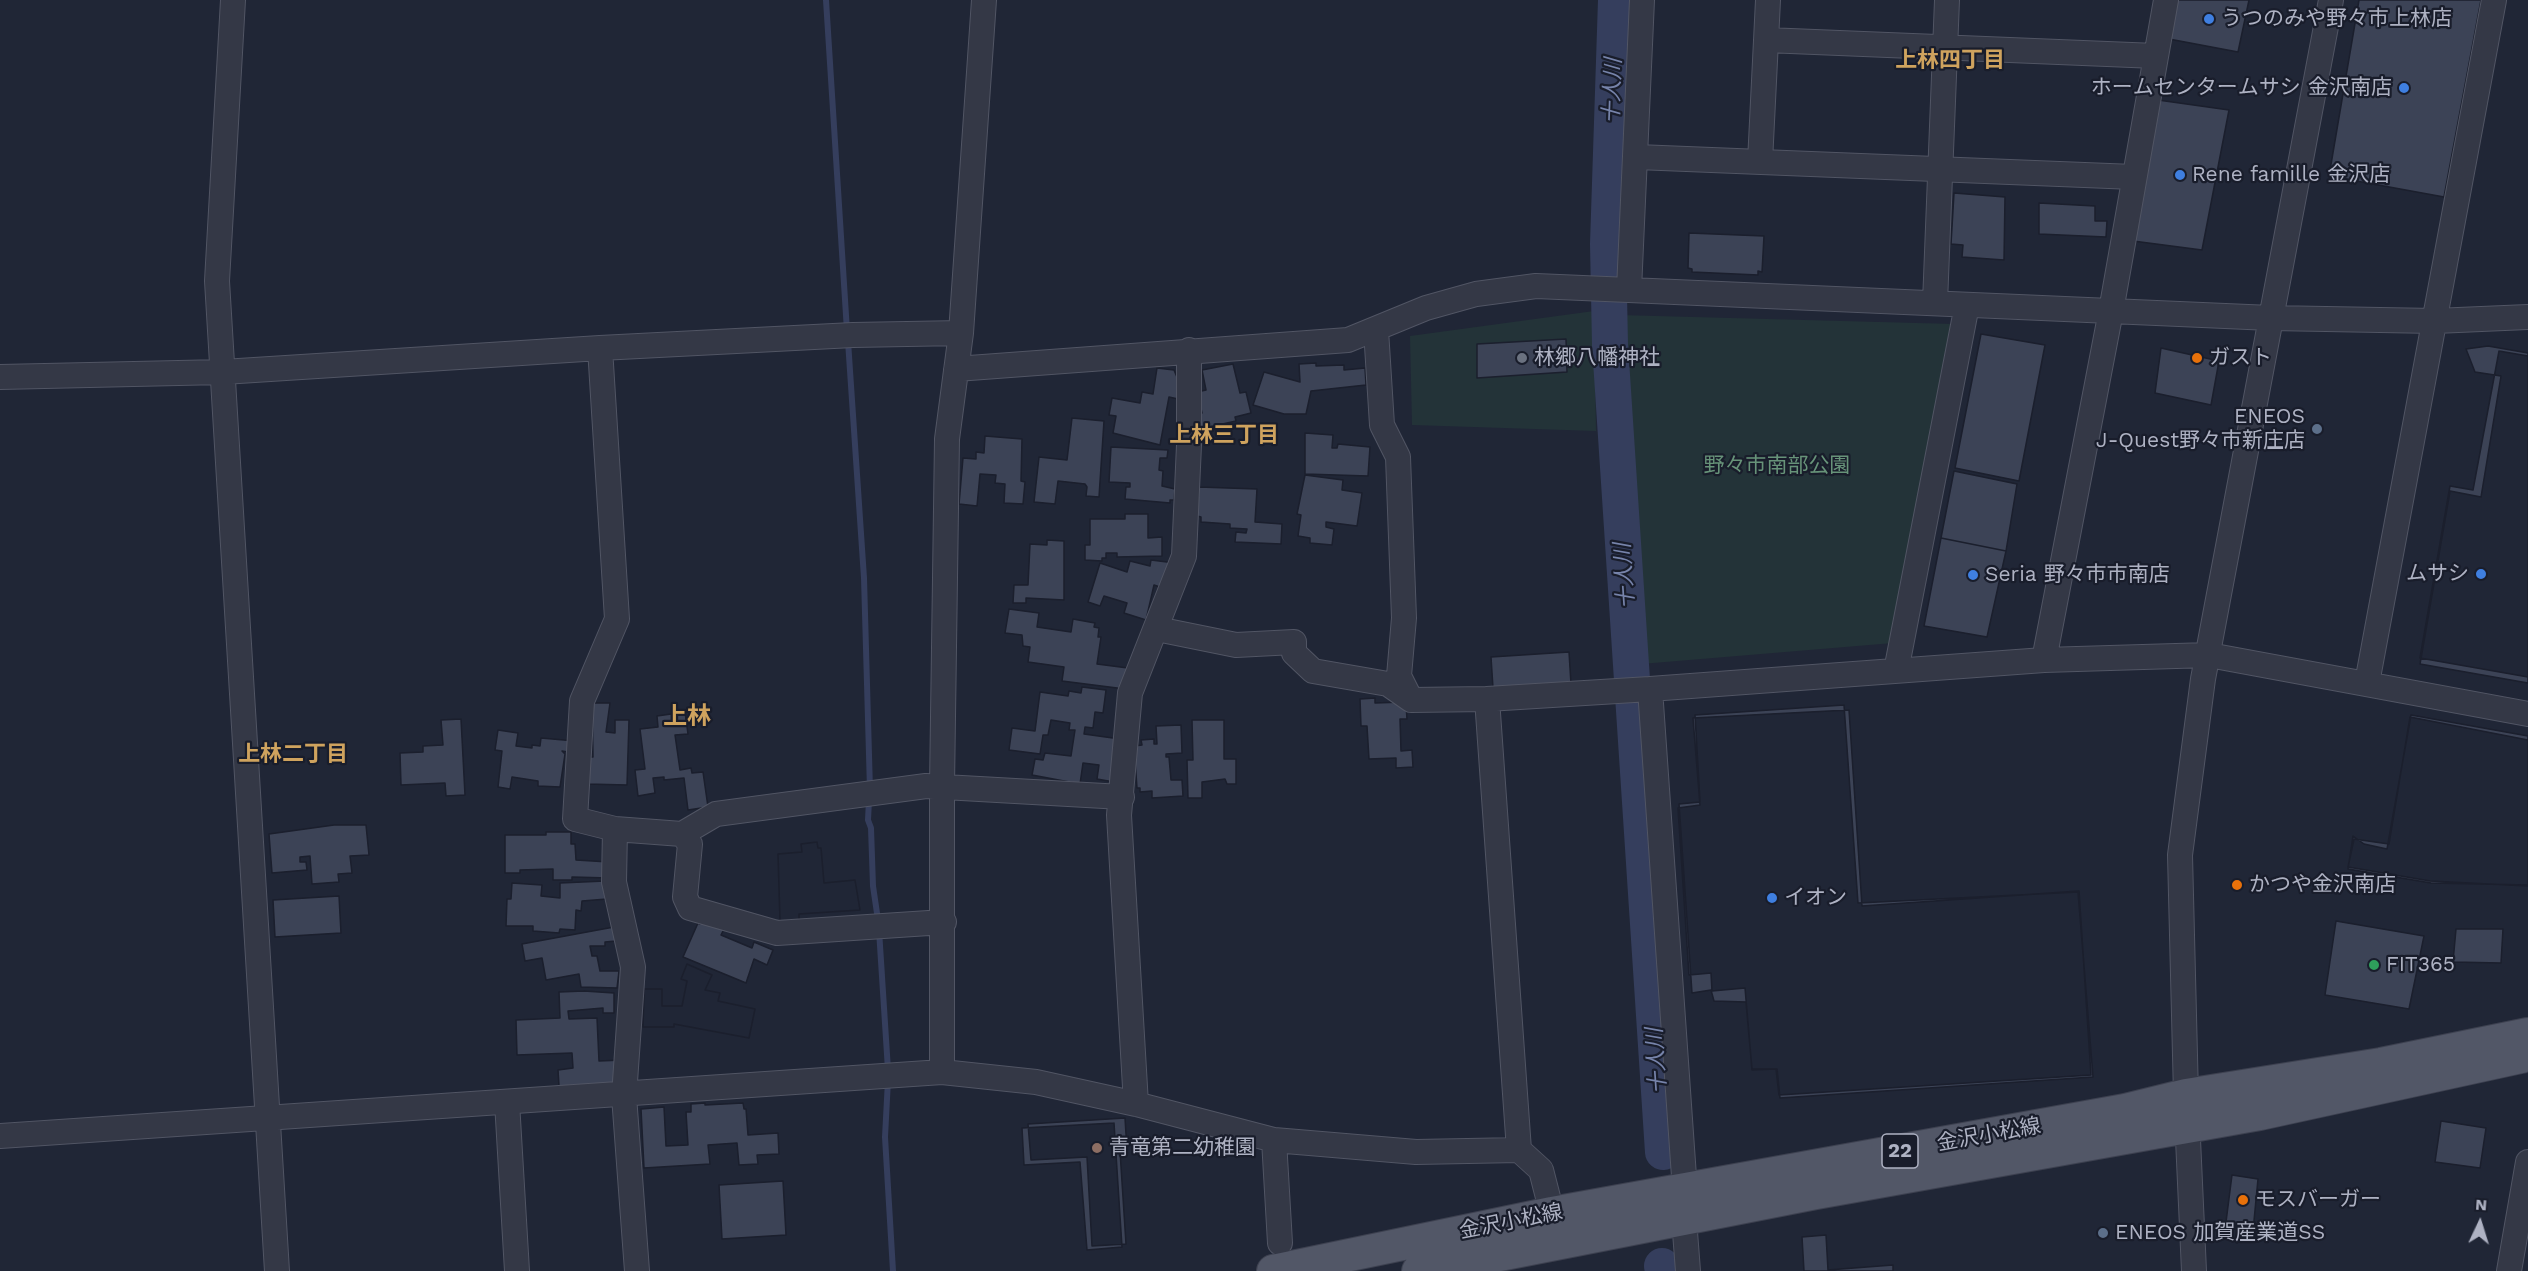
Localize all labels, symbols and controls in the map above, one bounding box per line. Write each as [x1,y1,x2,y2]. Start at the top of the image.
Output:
place label: うつのみや野々市上林店 [2221,6,2452,32]
marker: うつのみや野々市上林店 [2202,12,2216,26]
district label: 上林四丁目 [1895,48,2005,74]
water label: 十人川 [1599,58,1627,124]
place label: ホームセンタームサシ 金沢南店 [2091,75,2392,101]
marker: ホームセンタームサシ 金沢南店 [2397,81,2411,95]
place label: Rene famille 金沢店 [2192,162,2390,188]
marker: Rene famille 金沢店 [2173,168,2187,182]
place label: 林郷八幡神社 [1534,345,1660,371]
place label: ガスト [2209,345,2272,371]
marker: 林郷八幡神社 [1515,351,1529,365]
marker: ガスト [2190,351,2204,365]
place label: ENEOS J-Quest野々市新庄店 [2096,404,2305,454]
marker: ENEOS J-Quest野々市新庄店 [2310,422,2324,436]
district label: 上林三丁目 [1169,423,1279,449]
park label: 野々市南部公園 [1704,453,1850,479]
water label: 十人川 [1610,542,1640,610]
place label: ムサシ [2406,561,2469,587]
place label: Seria 野々市市南店 [1985,562,2170,588]
marker: ムサシ [2474,567,2488,581]
marker: Seria 野々市市南店 [1966,568,1980,582]
district label: 上林 [663,703,711,731]
district label: 上林二丁目 [238,742,348,768]
place label: かつや金沢南店 [2249,872,2396,898]
marker: かつや金沢南店 [2230,878,2244,892]
place label: イオン [1784,885,1847,911]
marker: イオン [1765,891,1779,905]
place label: FIT365 [2386,952,2455,978]
marker: FIT365 [2367,958,2381,972]
water label: 十人川 [1642,1027,1672,1095]
street label: 金沢小松線 [1935,1113,2043,1157]
road number: 22 [1882,1134,1918,1168]
place label: 青竜第二幼稚園 [1109,1135,1256,1161]
marker: 青竜第二幼稚園 [1090,1141,1104,1155]
place label: モスバーガー [2255,1187,2381,1213]
marker: モスバーガー [2236,1193,2250,1207]
north arrow [2450,1193,2510,1253]
text: N [2475,1195,2488,1214]
street label: 金沢小松線 [1457,1200,1565,1244]
place label: ENEOS 加賀産業道SS [2115,1220,2325,1246]
marker: ENEOS 加賀産業道SS [2096,1226,2110,1240]

